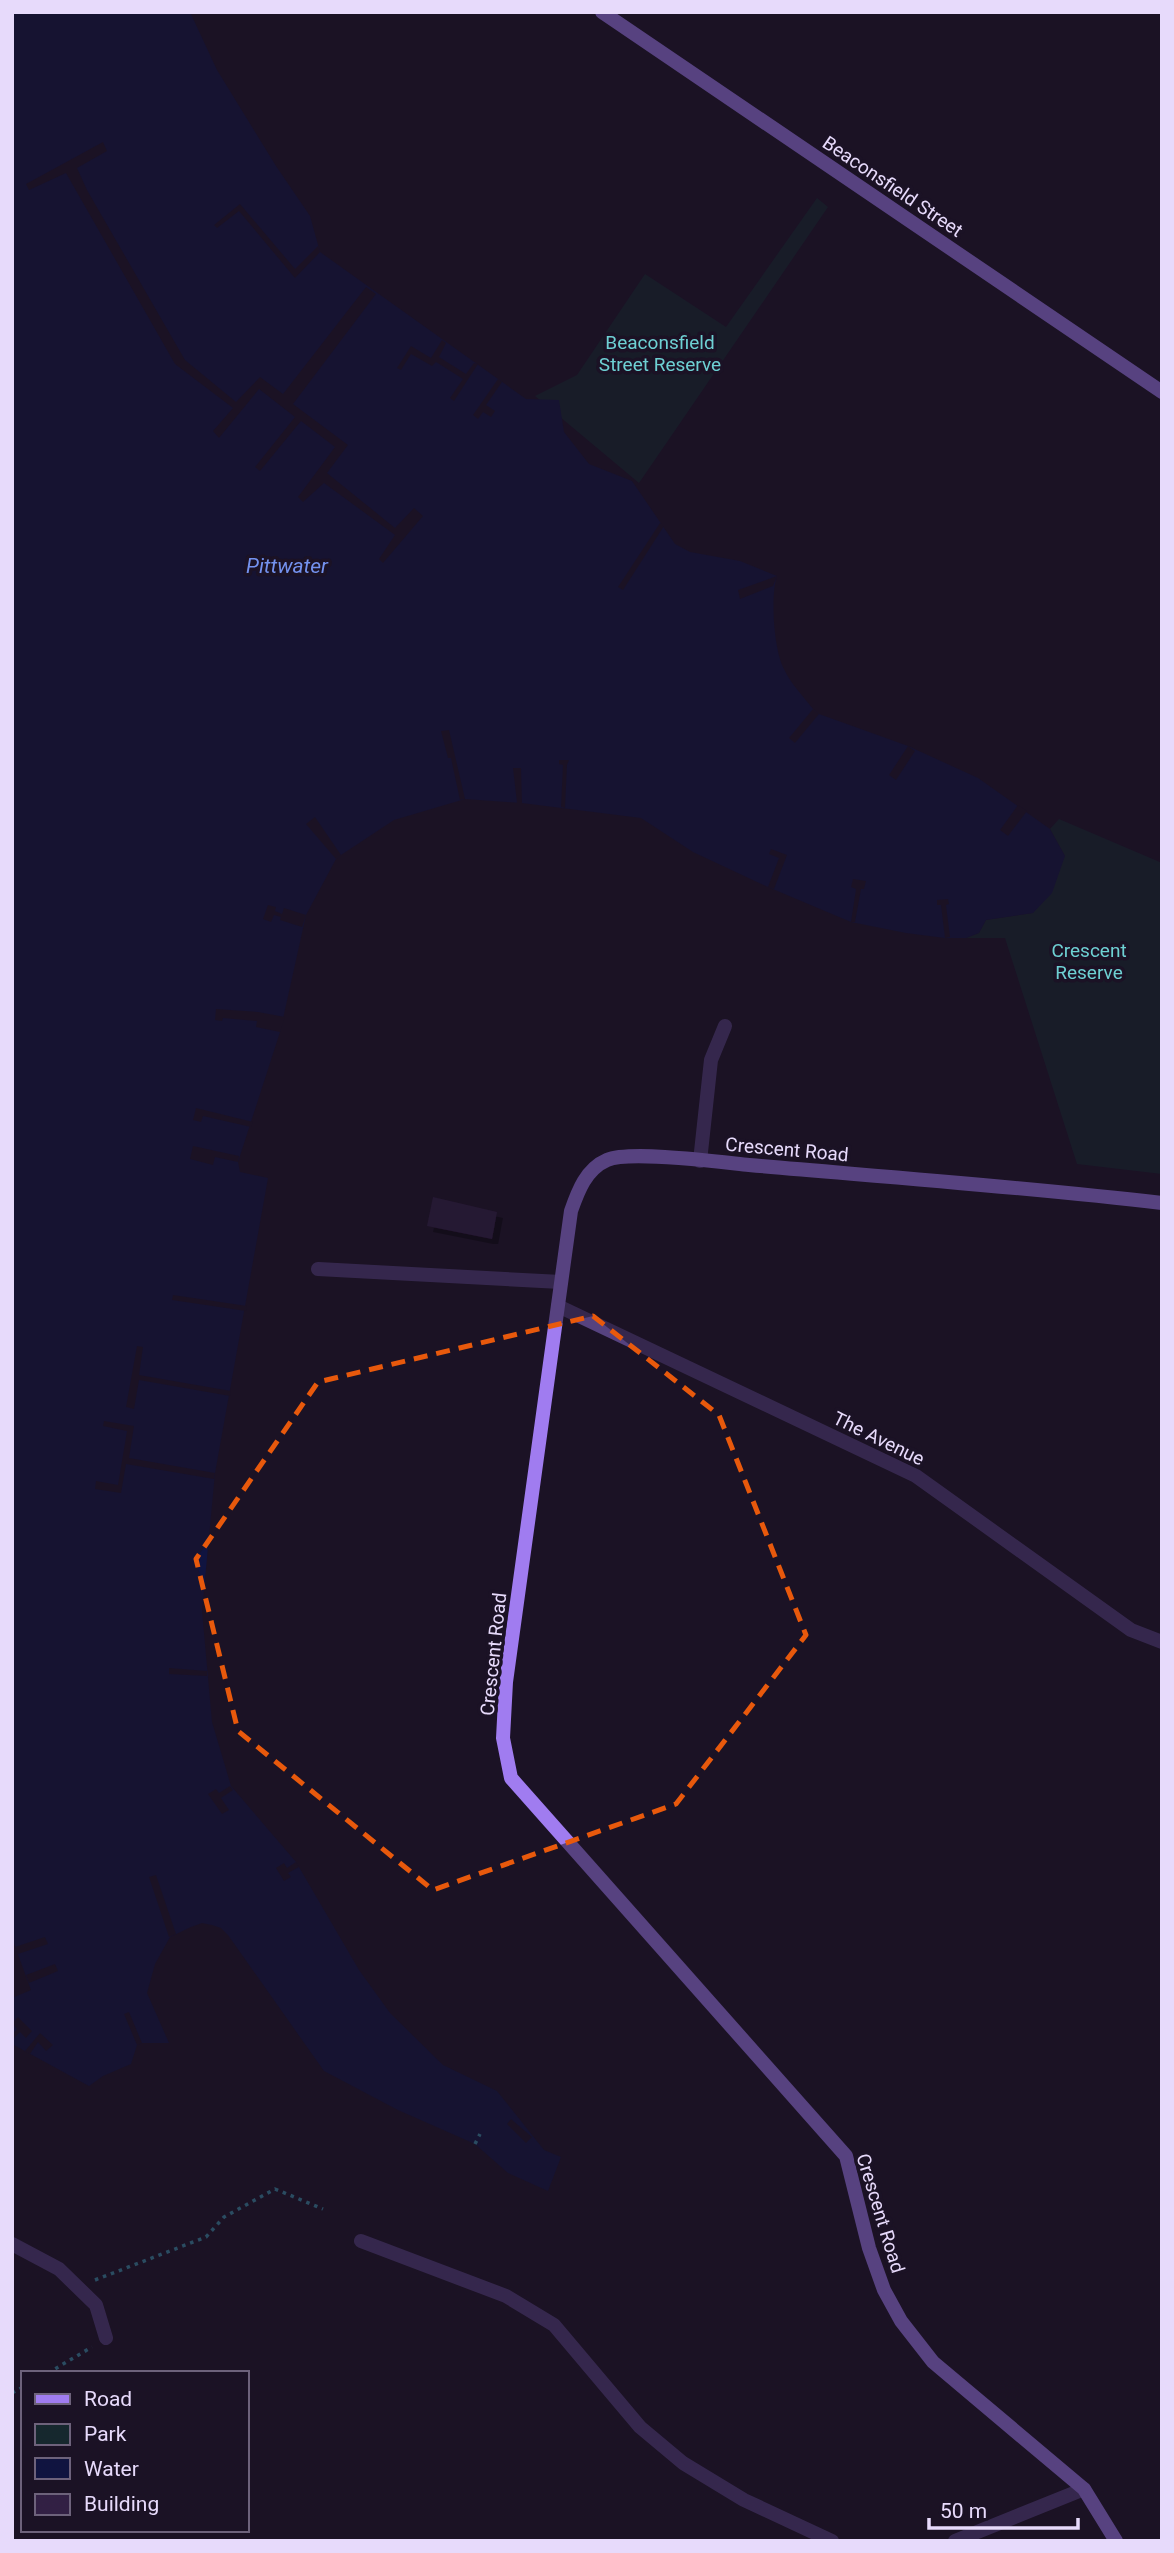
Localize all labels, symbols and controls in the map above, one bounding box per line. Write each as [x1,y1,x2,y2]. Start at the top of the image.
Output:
street label: Beaconsfield Street [818,131,967,242]
park label: Beaconsfield Street Reserve [599,331,721,376]
water label: Pittwater [246,554,329,578]
park label: Crescent Reserve [1051,939,1127,984]
street label: Crescent Road [724,1133,849,1166]
street label: The Avenue [829,1406,928,1470]
street label: Crescent Road [476,1591,511,1717]
street label: Crescent Road [851,2151,910,2276]
legend [21,2371,248,2532]
text: Road [84,2387,132,2411]
text: Park [84,2422,127,2446]
text: Water [84,2457,139,2481]
scale bar [929,2486,1078,2530]
text: Building [84,2492,159,2516]
text: 50 m [940,2499,987,2523]

